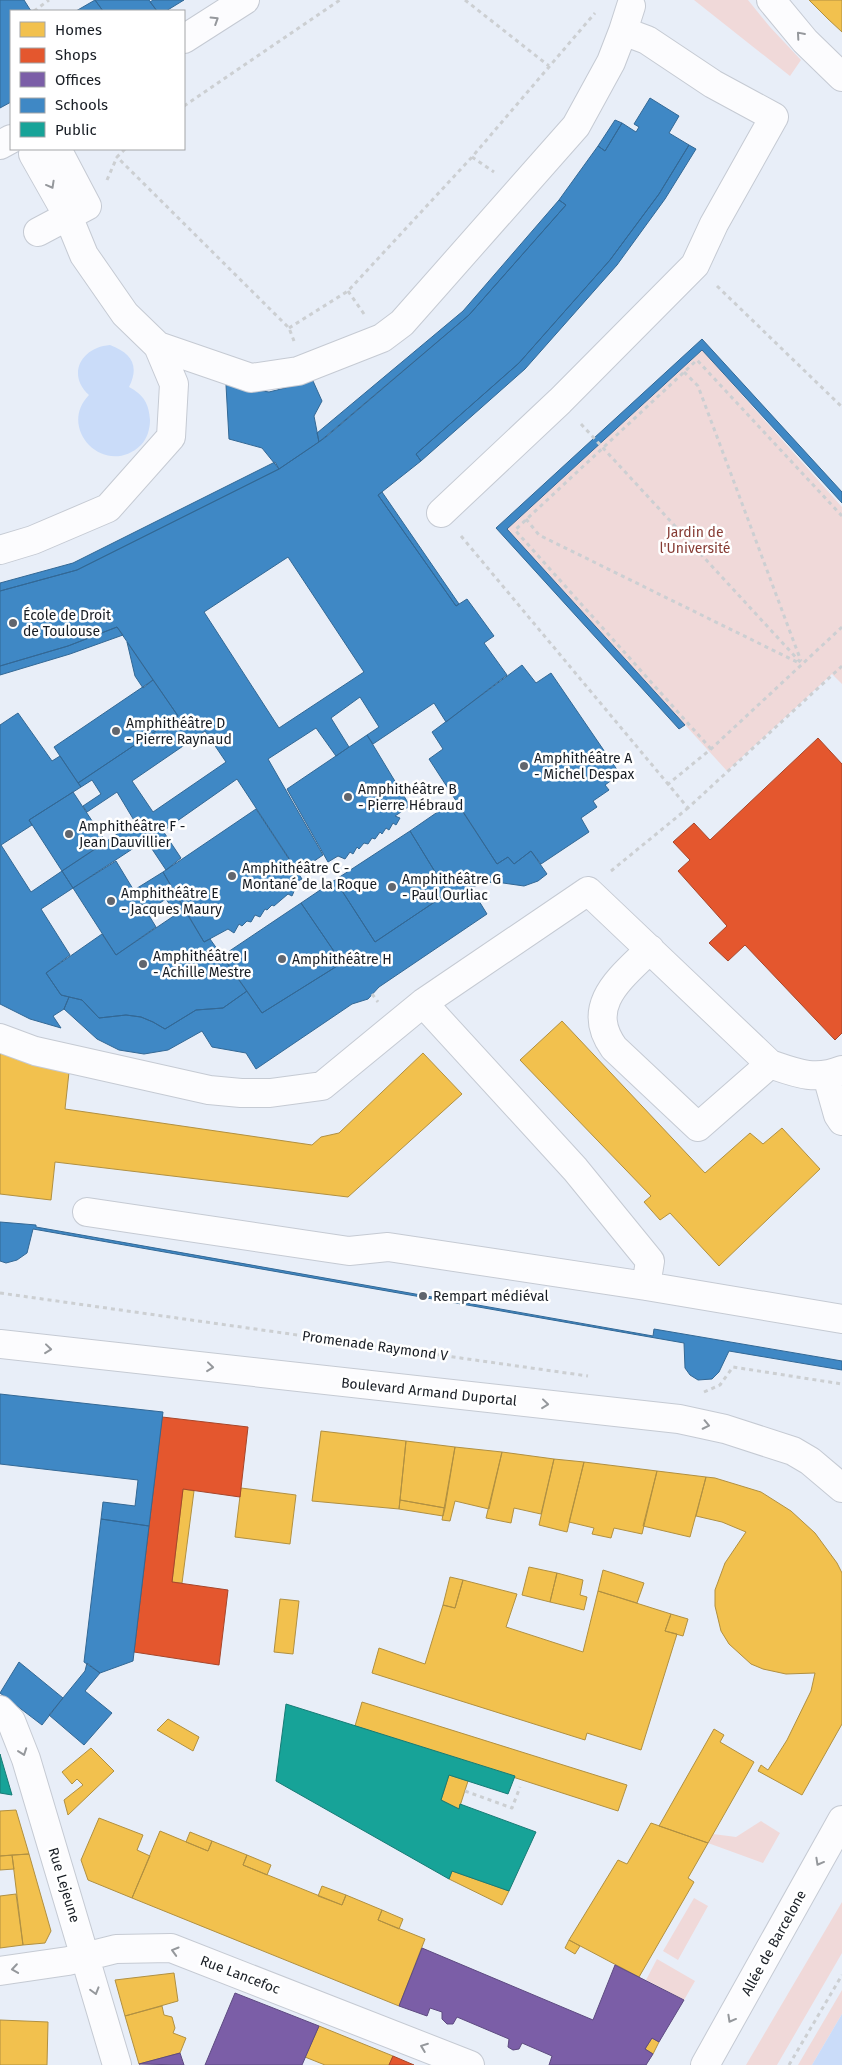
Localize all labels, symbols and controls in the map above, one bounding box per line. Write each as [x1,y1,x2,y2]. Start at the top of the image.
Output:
legend [10,10,185,150]
one-way arrow [209,16,218,26]
text: Homes [55,21,102,39]
one-way arrow [797,31,806,40]
text: Shops [55,46,97,64]
text: Offices [55,71,101,89]
text: Schools [55,96,108,114]
text: Public [55,121,97,139]
one-way arrow [45,179,55,188]
park label: Jardin de l'Université [660,524,731,557]
place label: École de Droit de Toulouse [23,606,112,640]
marker: École de Droit de Toulouse [7,617,19,629]
place label: Amphithéâtre D - Pierre Raynaud [126,715,232,748]
marker: Amphithéâtre D - Pierre Raynaud [110,725,122,737]
place label: Amphithéâtre A - Michel Despax [534,750,635,783]
marker: Amphithéâtre A - Michel Despax [518,760,530,772]
place label: Amphithéâtre B - Pierre Hébraud [358,781,463,814]
marker: Amphithéâtre B - Pierre Hébraud [342,791,354,803]
place label: Amphithéâtre F - Jean Dauvillier [79,818,185,851]
marker: Amphithéâtre F - Jean Dauvillier [63,828,75,840]
place label: Amphithéâtre C - Montané de la Roque [242,860,377,893]
marker: Amphithéâtre C - Montané de la Roque [226,870,238,882]
place label: Amphithéâtre G - Paul Ourliac [402,871,501,904]
marker: Amphithéâtre G - Paul Ourliac [386,881,398,893]
place label: Amphithéâtre E - Jacques Maury [121,885,222,918]
marker: Amphithéâtre E - Jacques Maury [105,895,117,907]
place label: Amphithéâtre I - Achille Mestre [153,948,251,981]
place label: Amphithéâtre H [292,951,392,968]
marker: Amphithéâtre H [276,953,288,965]
marker: Amphithéâtre I - Achille Mestre [137,958,149,970]
place label: Rempart médiéval [433,1288,549,1305]
marker: Rempart médiéval [417,1290,429,1302]
street label: Promenade Raymond V [301,1327,449,1365]
one-way arrow [45,1343,53,1354]
one-way arrow [206,1361,214,1372]
street label: Boulevard Armand Duportal [340,1374,518,1410]
one-way arrow [542,1399,550,1410]
one-way arrow [702,1419,711,1430]
one-way arrow [17,1747,27,1756]
street label: Rue Lejeune [45,1845,83,1925]
one-way arrow [815,1857,825,1866]
street label: Allée de Barcelone [738,1887,810,1999]
one-way arrow [171,1946,180,1956]
street label: Rue Lancefoc [198,1952,283,1998]
one-way arrow [11,1963,19,1973]
one-way arrow [90,1987,100,1995]
one-way arrow [727,2014,737,2023]
one-way arrow [420,2043,429,2054]

